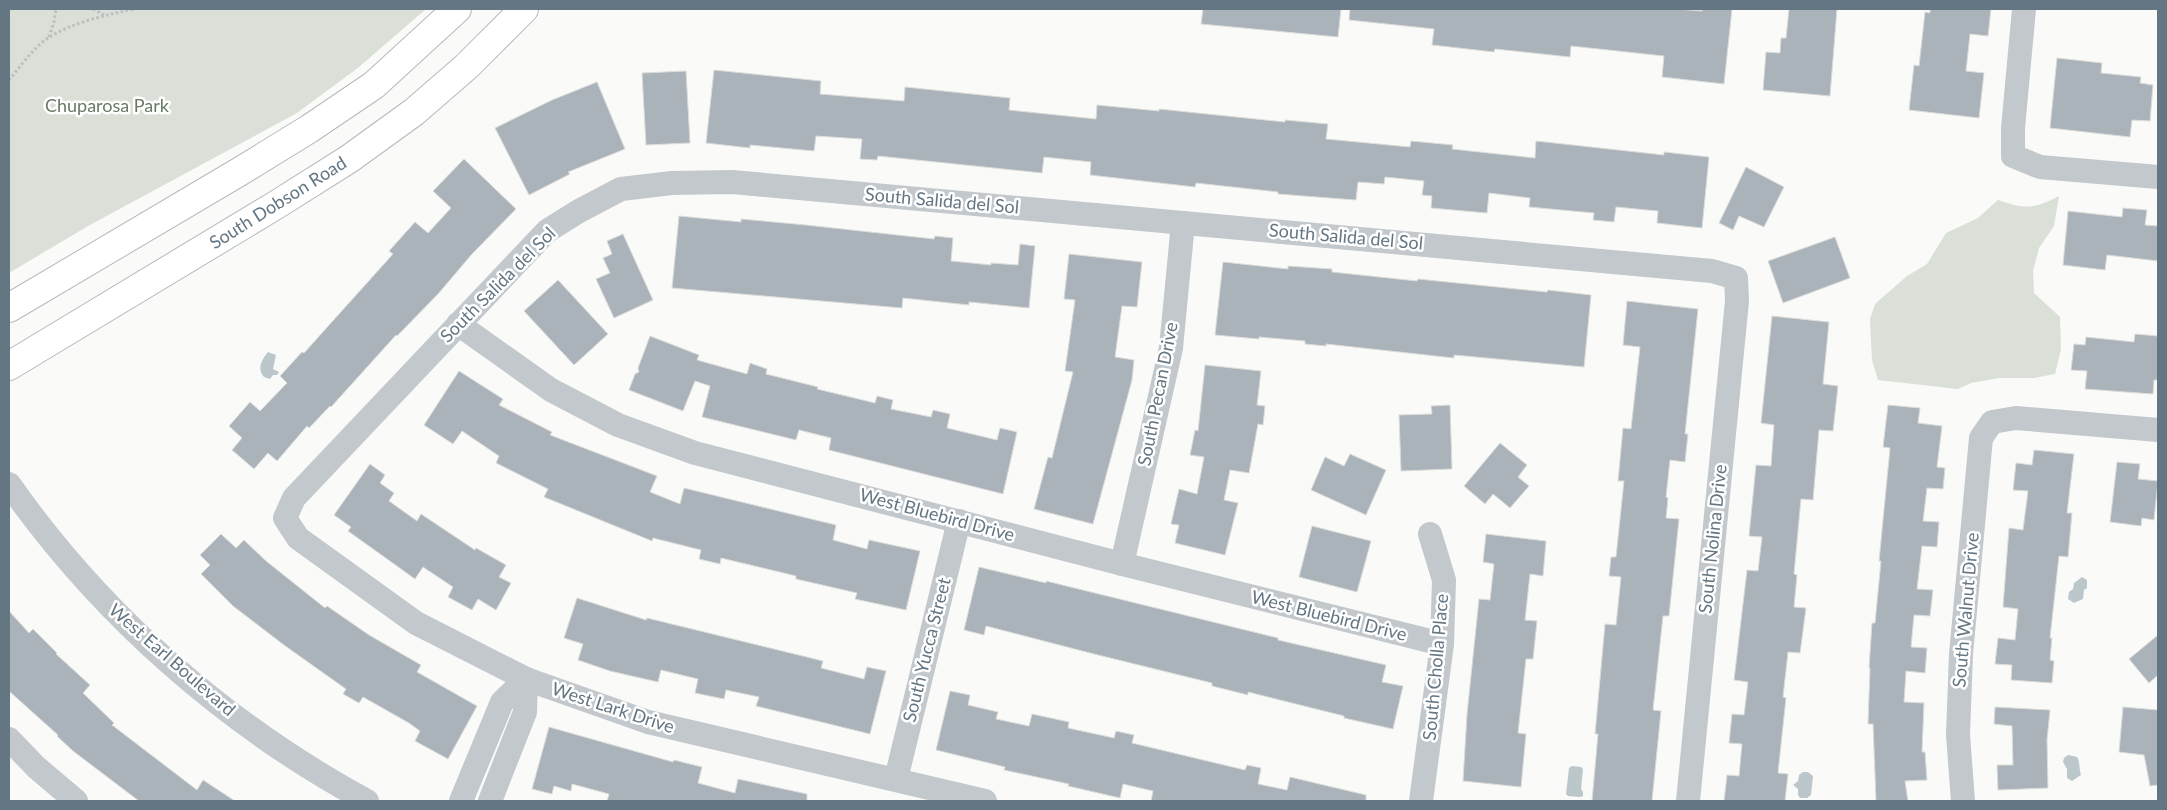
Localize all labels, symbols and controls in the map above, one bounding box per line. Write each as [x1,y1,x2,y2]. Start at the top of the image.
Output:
park label: Chuparosa Park [45,94,170,116]
street label: South Dobson Road [205,151,350,253]
street label: South Salida del Sol [864,182,1020,218]
street label: South Salida del Sol [1268,218,1424,254]
street label: South Salida del Sol [435,222,560,347]
street label: South Pecan Drive [1132,320,1182,468]
street label: South Nolina Drive [1693,463,1731,615]
street label: West Bluebird Drive [857,483,1017,545]
street label: South Walnut Drive [1947,531,1983,688]
street label: South Yucca Street [897,575,955,724]
street label: West Bluebird Drive [1249,585,1409,645]
street label: South Cholla Place [1418,593,1452,741]
street label: West Earl Boulevard [105,598,240,720]
street label: West Lark Drive [549,677,677,737]

